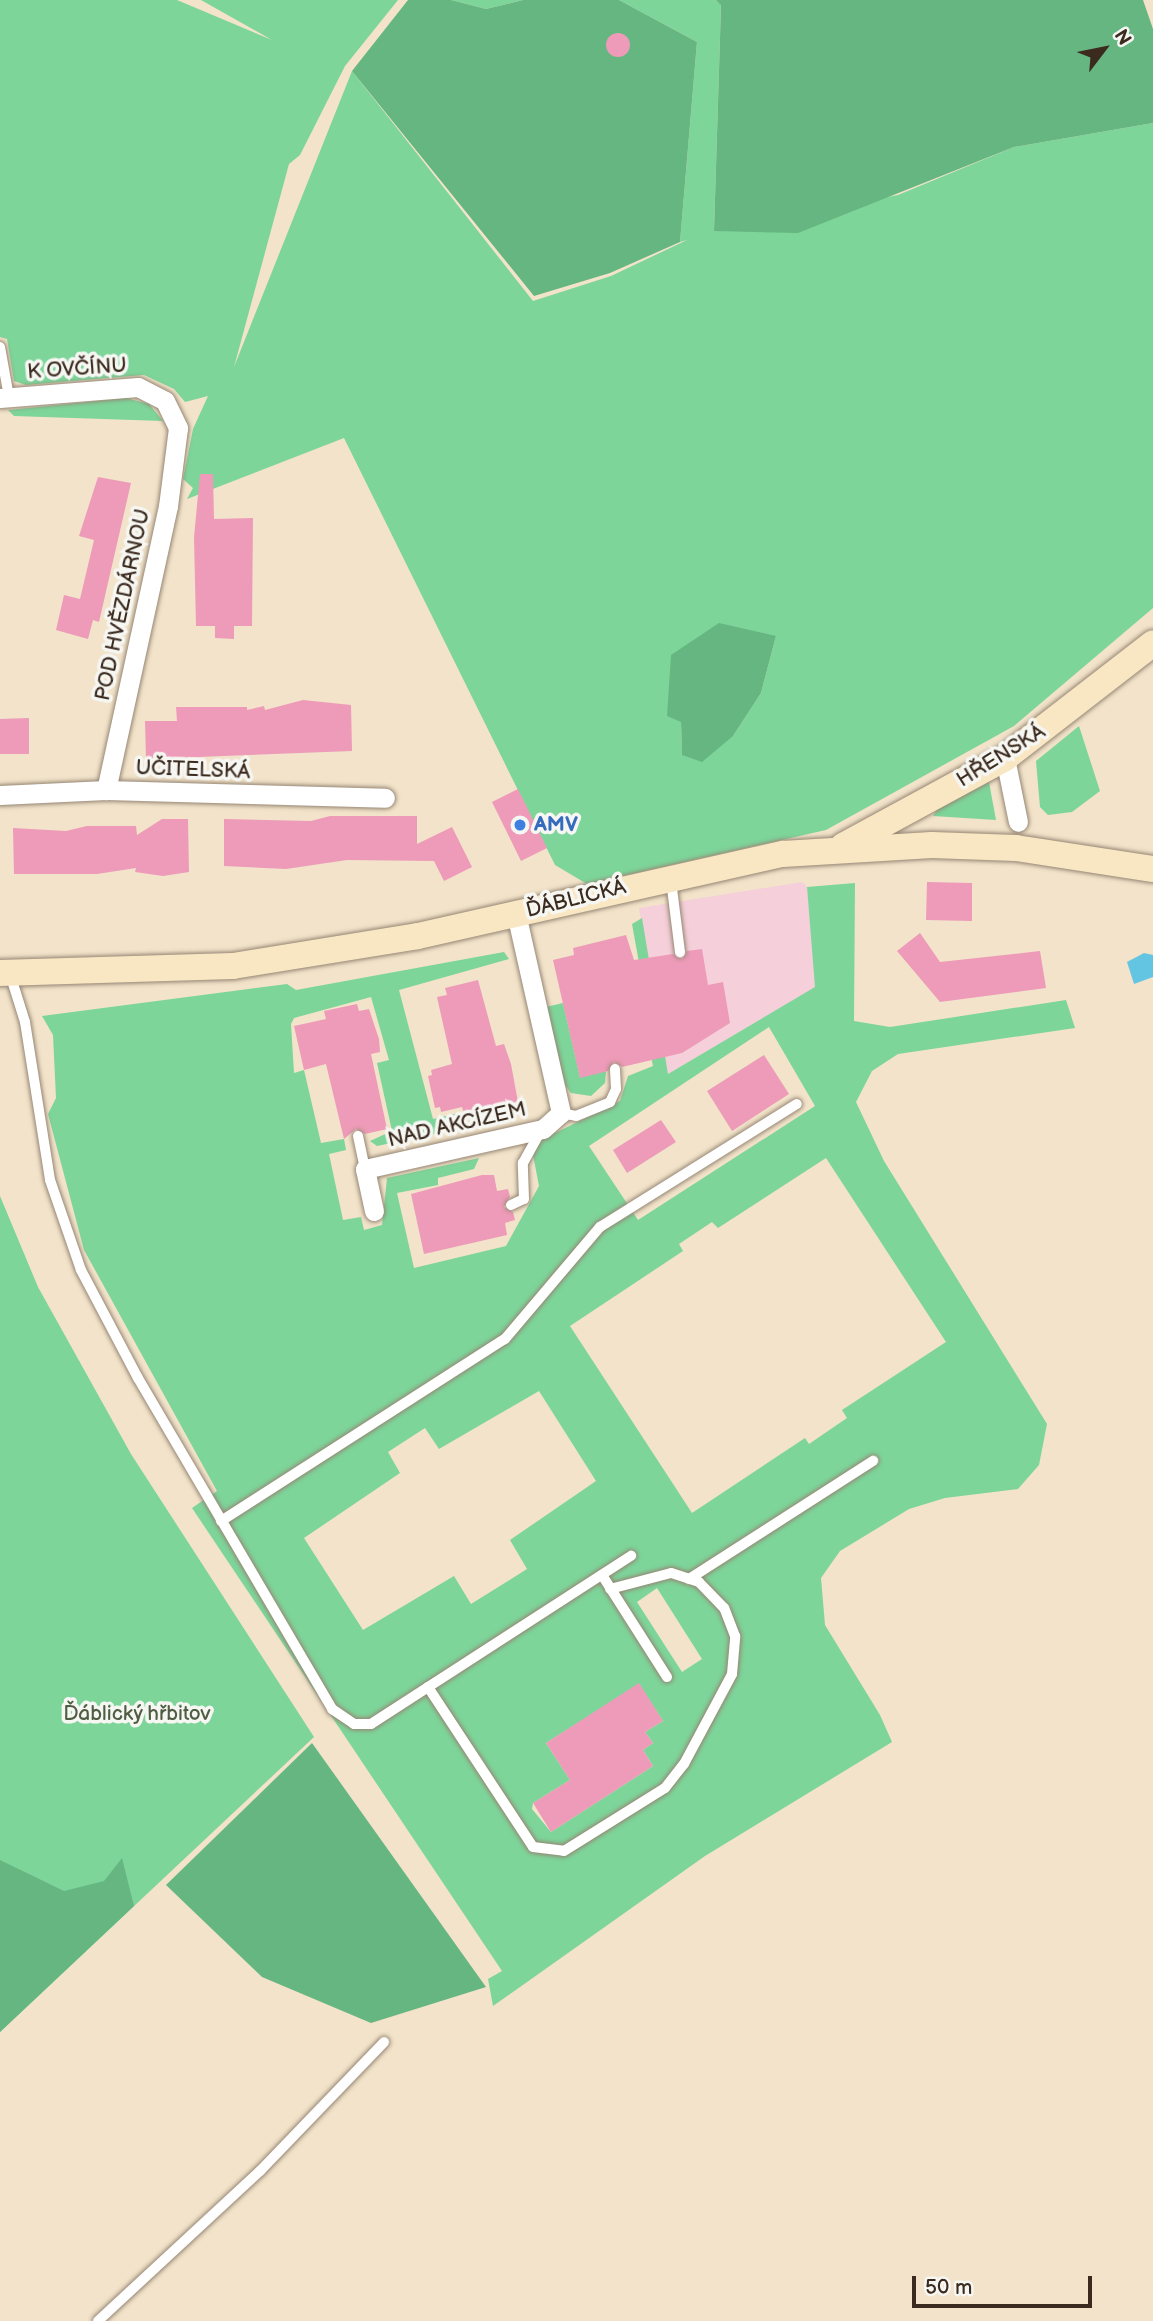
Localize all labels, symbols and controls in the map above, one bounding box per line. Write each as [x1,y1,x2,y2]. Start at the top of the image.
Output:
north arrow [1069,14,1139,84]
text: N [1109,25,1136,50]
street label: K OVČÍNU [26,353,128,385]
street label: POD HVĚZDÁRNOU [90,507,156,703]
street label: HŘENSKÁ [952,719,1050,793]
street label: UČITELSKÁ [135,755,251,785]
place label: AMV [534,812,578,838]
marker: AMV [512,817,528,833]
street label: ĎÁBLICKÁ [523,874,629,924]
street label: NAD AKCÍZEM [385,1097,529,1153]
park label: Ďáblický hřbitov [63,1701,211,1727]
scale bar [915,2262,1095,2306]
text: 50 m [925,2275,972,2300]

